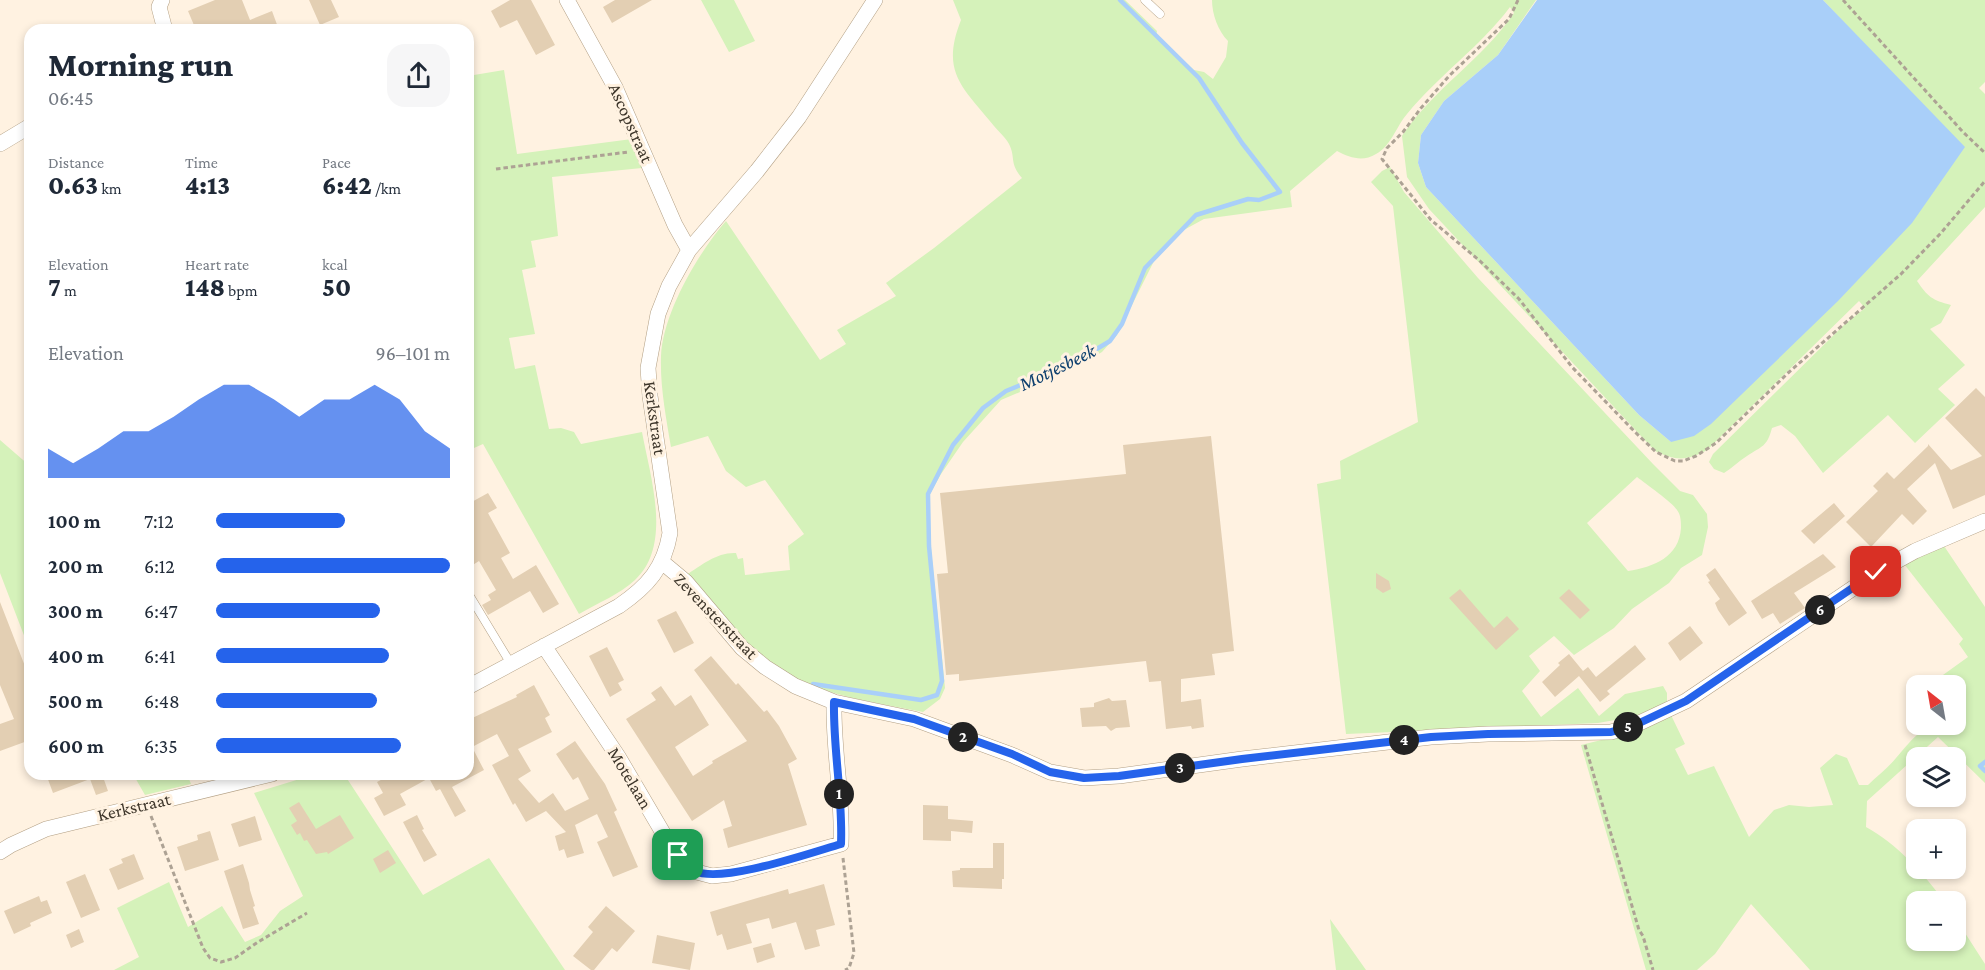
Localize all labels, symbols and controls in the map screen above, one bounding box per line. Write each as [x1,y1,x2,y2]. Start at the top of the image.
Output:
button: share [387,44,450,107]
text: Morning run [48,46,233,83]
street label: Ascopstraat [605,80,658,167]
text: 06:45 [48,87,94,109]
text: Distance [48,154,104,171]
text: Time [185,154,218,171]
text: Pace [322,154,351,171]
text: 0.63 [48,171,98,200]
text: 4:13 [185,171,230,200]
text: 6:42 [322,171,372,200]
text: km [98,180,122,197]
text: /km [372,180,401,197]
text: Elevation [48,256,109,273]
text: Heart rate [185,256,249,273]
text: kcal [322,256,348,273]
text: 7 [48,273,61,302]
text: 148 [185,273,225,302]
text: 50 [322,273,351,302]
text: m [61,282,77,299]
text: bpm [225,282,258,299]
water label: Motjesbeek [1014,338,1100,396]
text: Elevation [48,342,124,364]
text: 96–101 m [376,342,450,364]
street label: Kerkstraat [640,380,670,457]
text: 100 m [48,510,101,532]
text: 7:12 [144,510,174,532]
pin [1850,546,1901,597]
text: 200 m [48,555,103,577]
text: 6:12 [144,555,175,577]
icon: check [1859,555,1892,588]
street label: Zevensterstraat [670,569,763,664]
pin: 6 [1805,595,1835,625]
text: 300 m [48,600,103,622]
text: 6:47 [144,600,178,622]
text: 6 [1816,601,1824,618]
text: 400 m [48,645,104,667]
text: 6:41 [144,645,176,667]
north arrow [1906,675,1966,735]
map controls [1906,675,1966,951]
text: 500 m [48,690,103,712]
text: 6:48 [144,690,180,712]
pin: 5 [1613,712,1643,742]
text: 5 [1624,718,1632,735]
pin: 2 [948,722,978,752]
pin: 4 [1389,725,1419,755]
text: 2 [959,728,967,745]
text: 4 [1400,731,1408,748]
text: 600 m [48,735,104,757]
text: 6:35 [144,735,178,757]
street label: Motelaan [604,743,656,813]
button: layers [1906,747,1966,807]
pin: 3 [1165,753,1195,783]
text: 3 [1176,759,1184,776]
pin: 1 [824,779,854,809]
text: 1 [836,785,842,802]
street label: Kerkstraat [95,789,174,825]
button: + [1906,819,1966,879]
pin [652,829,703,880]
icon: arrive [661,838,694,871]
button: − [1906,891,1966,951]

